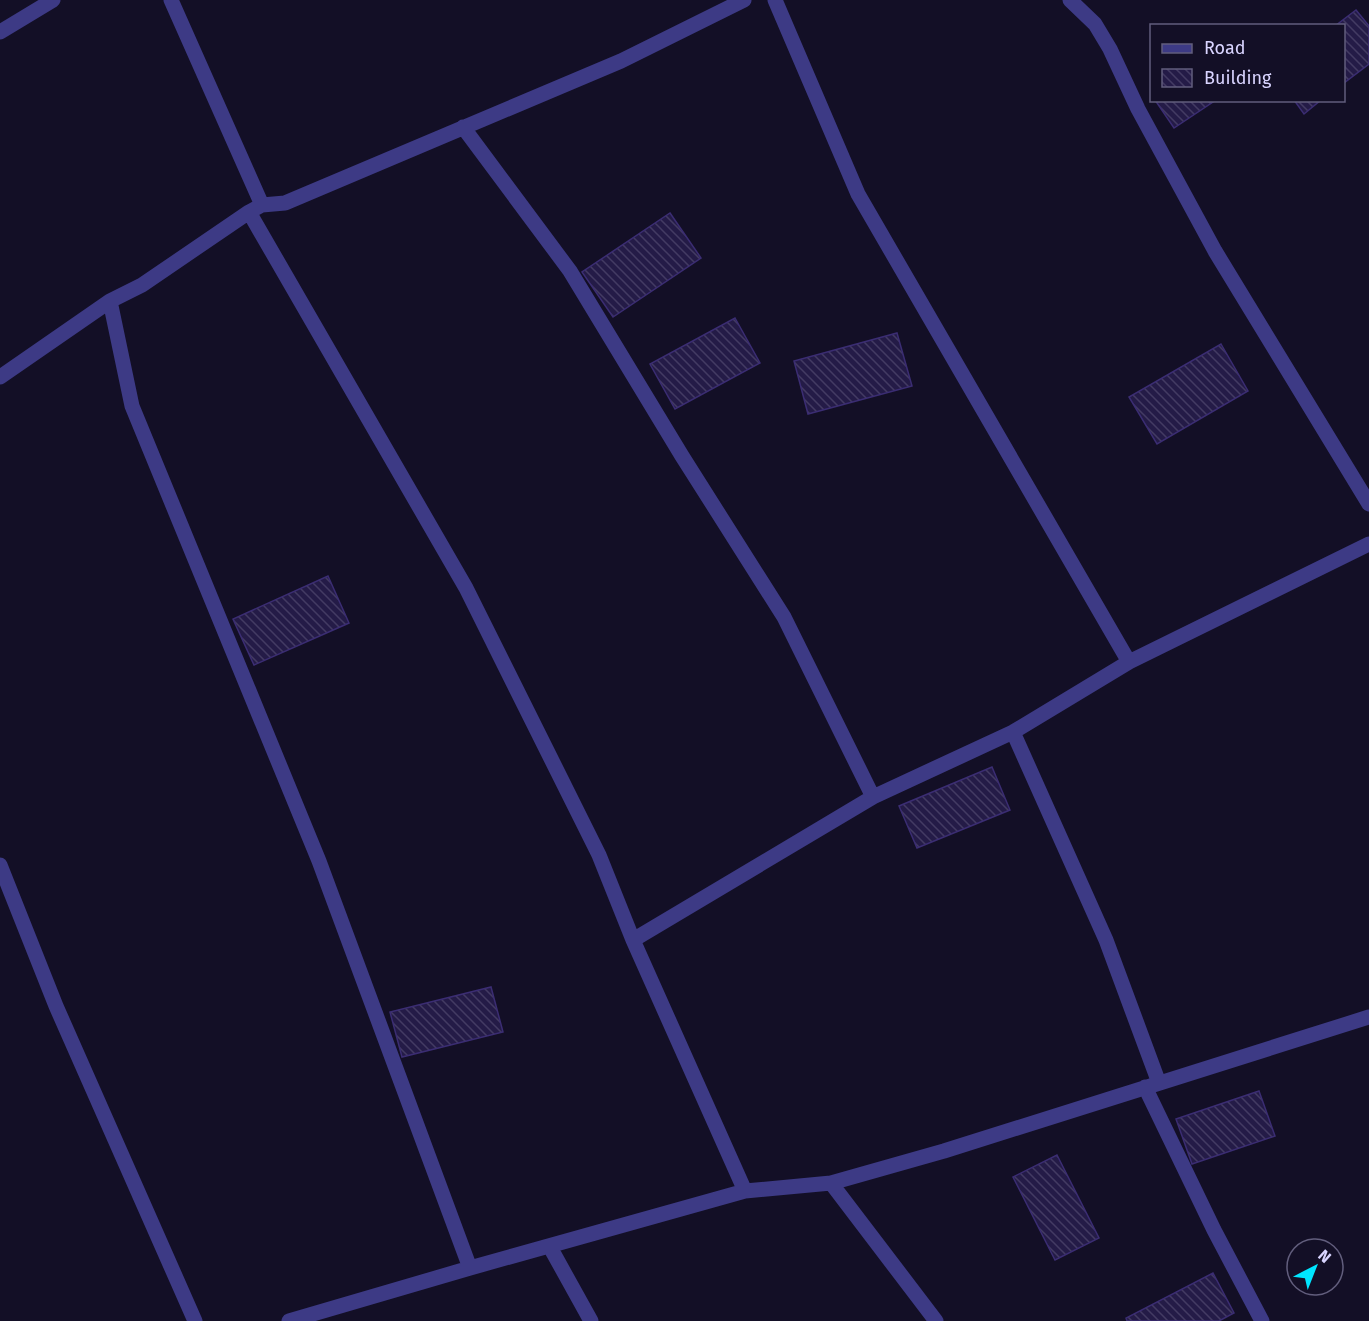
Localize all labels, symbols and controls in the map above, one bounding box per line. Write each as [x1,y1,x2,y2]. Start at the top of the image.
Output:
legend [1150,24,1345,102]
text: Road [1204,37,1246,59]
text: Building [1204,67,1272,89]
north arrow [1285,1237,1345,1297]
text: N [1314,1246,1335,1267]

